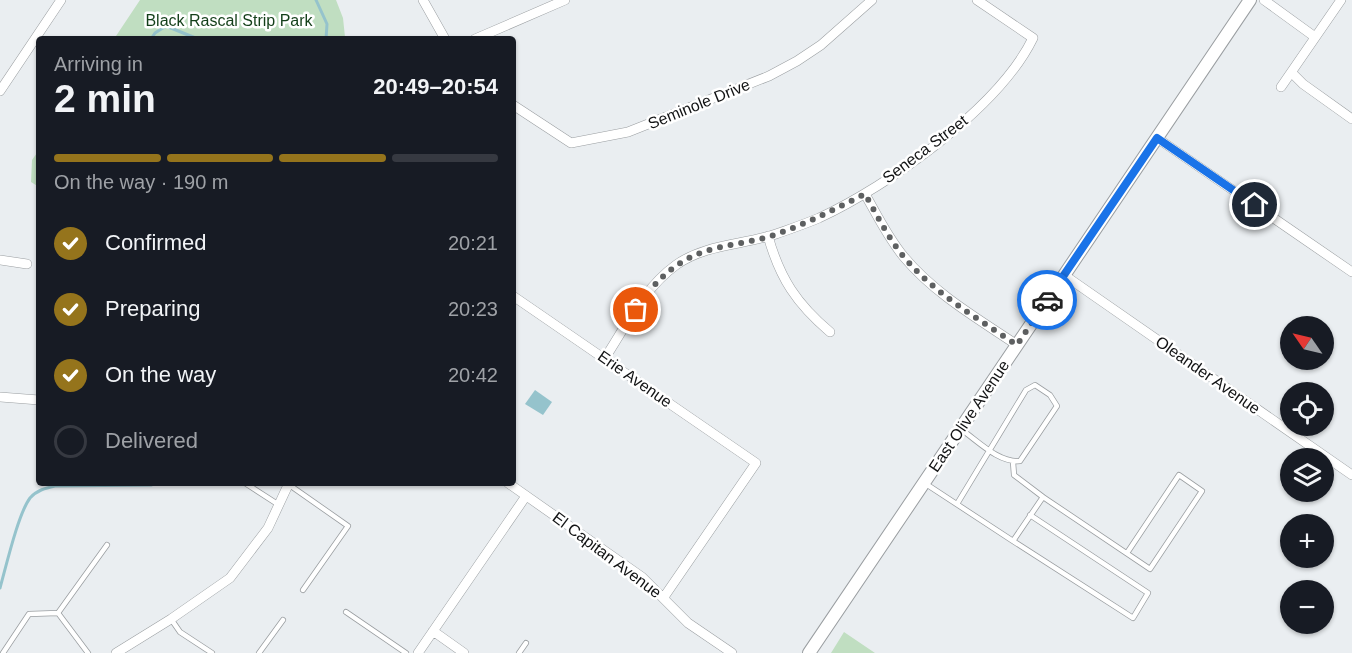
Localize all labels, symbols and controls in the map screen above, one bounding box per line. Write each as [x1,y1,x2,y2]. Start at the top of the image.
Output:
park label: Black Rascal Strip Park [145,12,314,29]
text: Arriving in [54,53,143,75]
text: 20:49–20:54 [373,74,498,99]
street label: Seminole Drive [646,76,753,132]
text: 2 min [54,77,156,120]
street label: Seneca Street [879,111,971,186]
text: On the way · 190 m [54,171,229,193]
pin [1229,179,1280,230]
icon: home [1238,188,1271,221]
icon: check [54,227,87,260]
text: Confirmed [105,230,206,255]
text: 20:21 [448,232,498,254]
courier [1017,270,1077,330]
pin [610,284,661,335]
icon: car [1031,284,1064,317]
icon: check [54,293,87,326]
icon: bag [619,293,652,326]
text: Preparing [105,296,200,321]
text: 20:23 [448,298,498,320]
north arrow [1280,316,1334,370]
map controls [1280,316,1334,634]
street label: Oleander Avenue [1153,333,1263,417]
street label: Erie Avenue [595,347,675,411]
street label: East Olive Avenue [925,357,1013,475]
icon: check [54,359,87,392]
text: On the way [105,362,216,387]
text: 20:42 [448,364,498,386]
button: locate [1280,382,1334,436]
text: Delivered [105,428,198,453]
button: layers [1280,448,1334,502]
street label: El Capitan Avenue [549,509,665,601]
button: + [1280,514,1334,568]
button: − [1280,580,1334,634]

